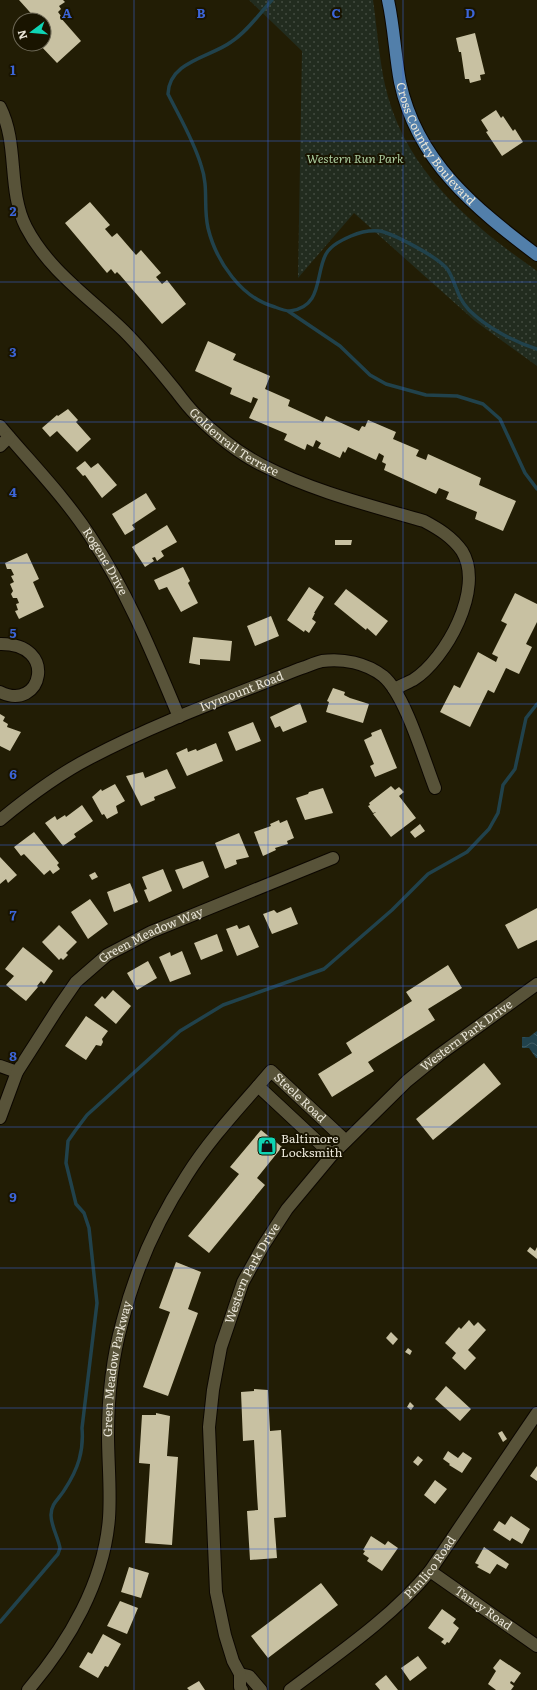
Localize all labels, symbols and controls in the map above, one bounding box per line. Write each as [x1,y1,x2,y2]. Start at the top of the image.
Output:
text: A [62,3,72,22]
text: B [197,3,206,22]
text: C [331,3,341,22]
text: D [465,3,475,22]
north arrow [12,12,52,52]
text: N [12,28,30,42]
text: 1 [10,60,16,79]
street label: Cross Country Boulevard [392,80,481,209]
park label: Western Run Park [306,149,404,167]
text: 2 [10,201,17,220]
text: 3 [9,342,17,361]
street label: Goldenrail Terrace [186,403,282,480]
text: 4 [9,482,17,501]
street label: Rogene Drive [79,524,133,598]
text: 5 [9,623,17,642]
street label: Ivymount Road [197,666,286,715]
text: 6 [9,764,17,783]
street label: Green Meadow Way [94,902,206,967]
text: 7 [9,905,17,924]
street label: Western Park Drive [416,995,516,1075]
text: 8 [9,1046,17,1065]
street label: Steele Road [270,1068,331,1127]
place label: Baltimore Locksmith [281,1129,342,1161]
shop icon: Baltimore Locksmith [256,1135,278,1157]
text: 9 [9,1187,17,1206]
street label: Western Park Drive [220,1219,284,1326]
street label: Green Meadow Parkway [98,1298,136,1437]
street label: Pimlico Road [399,1531,460,1602]
street label: Taney Road [451,1581,517,1634]

